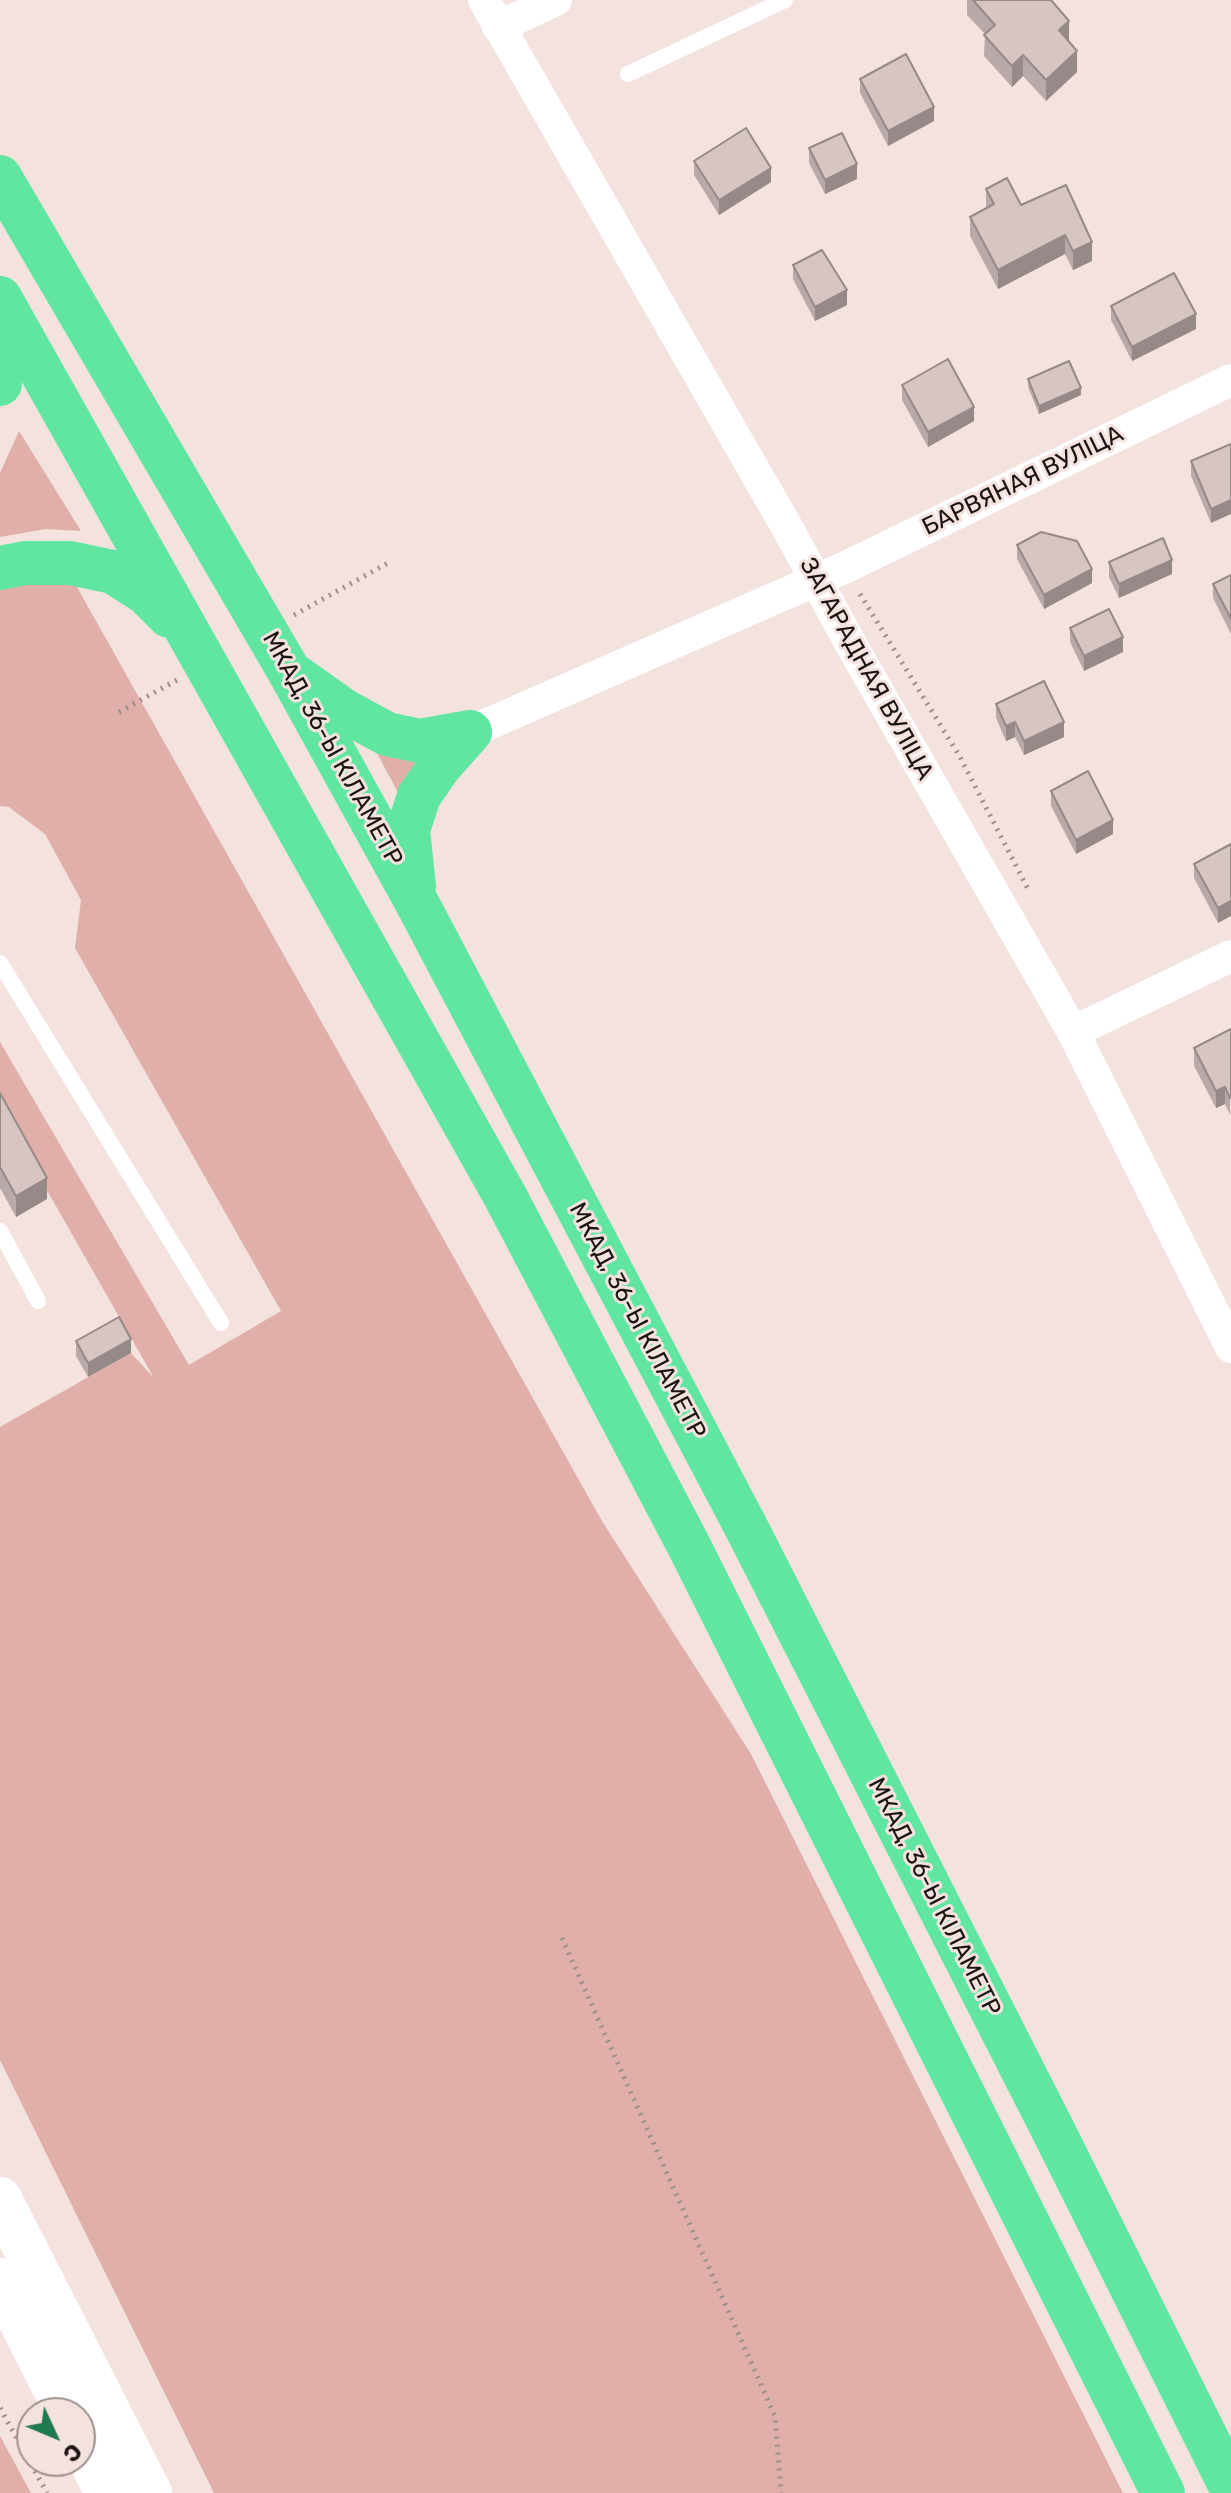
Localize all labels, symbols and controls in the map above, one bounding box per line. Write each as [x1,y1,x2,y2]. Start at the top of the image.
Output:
street label: БАРВЯНАЯ ВУЛІЦА [918,420,1128,542]
street label: ЗАГАРАДНАЯ ВУЛІЦА [793,553,939,785]
street label: МКАД, 36-Ы КІЛАМЕТР [256,627,408,871]
street label: МКАД, 36-Ы КІЛАМЕТР [563,1198,711,1444]
street label: МКАД, 36-Ы КІЛАМЕТР [861,1773,1007,2021]
north arrow [16,2397,96,2477]
text: С [57,2438,87,2468]

